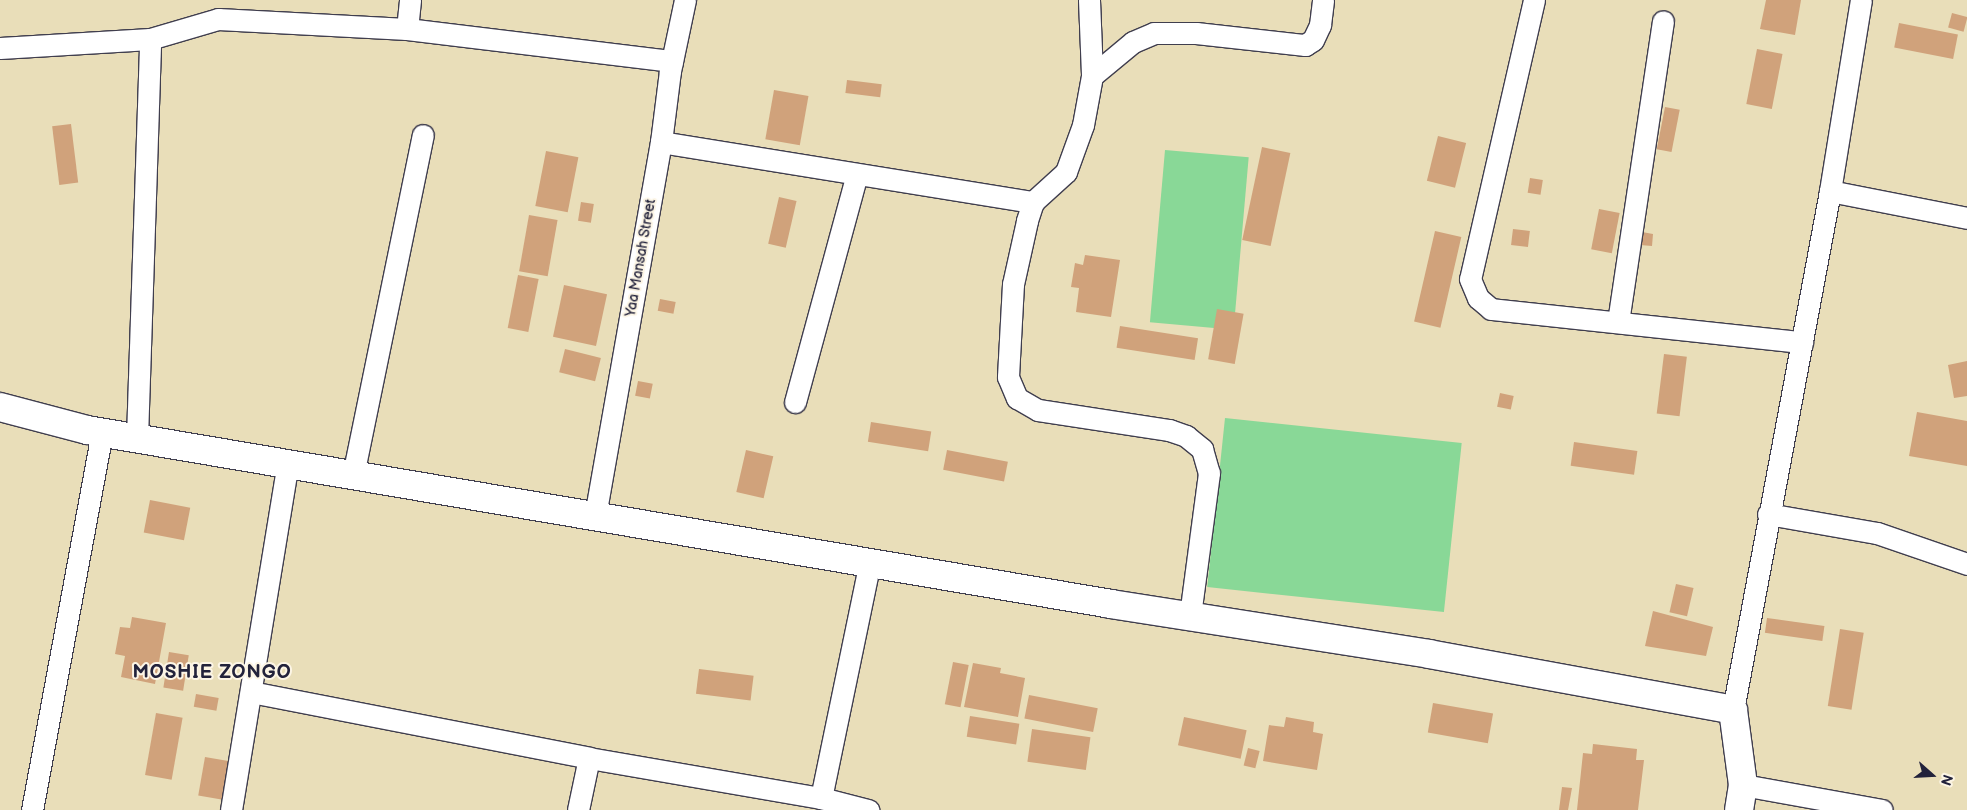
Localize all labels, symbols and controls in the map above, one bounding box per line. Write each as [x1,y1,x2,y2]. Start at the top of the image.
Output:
street label: Yaa Mansah Street [622,198,660,318]
district label: MOSHIE ZONGO [131,662,293,684]
north arrow [1907,750,1957,800]
text: N [1937,772,1956,788]

